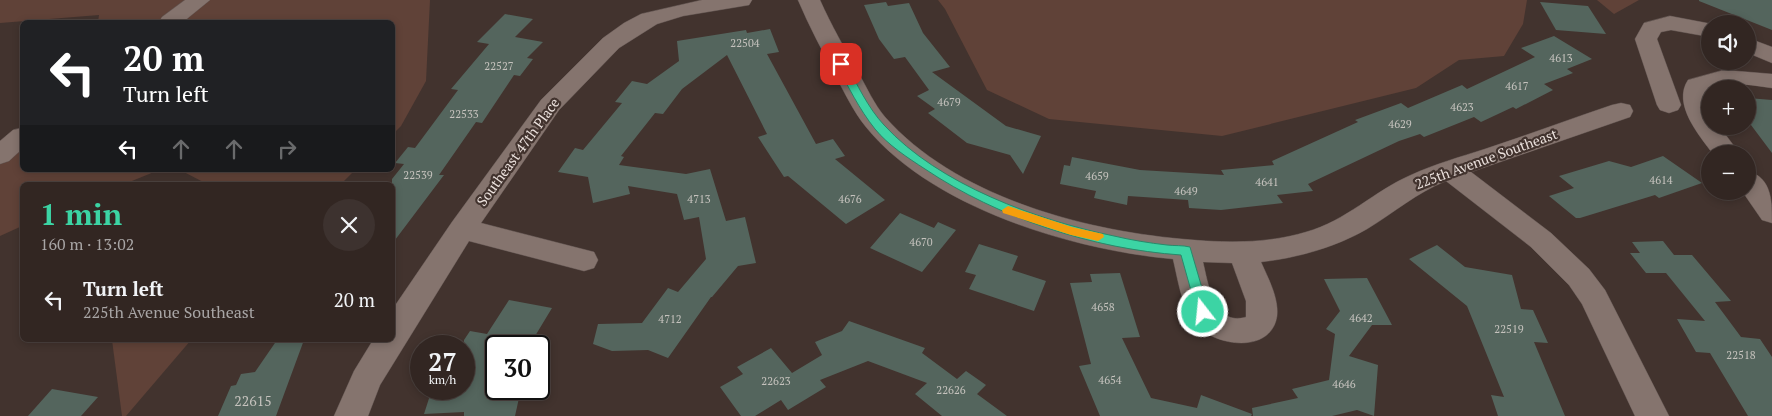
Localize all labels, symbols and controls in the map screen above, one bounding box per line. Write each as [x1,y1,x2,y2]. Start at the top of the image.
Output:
map controls [1701,15,1756,200]
button: sound [1701,15,1756,70]
text: 20 m [123,35,204,81]
house number: 22504 [730,36,760,50]
icon: left [40,40,105,105]
pin [820,43,862,85]
icon: arrive [827,50,855,78]
house number: 4613 [1549,51,1573,65]
house number: 22527 [484,59,514,73]
text: Turn left [123,79,209,108]
house number: 4617 [1505,79,1529,93]
button: + [1701,80,1756,135]
street label: Southeast 47th Place [472,94,563,210]
house number: 4679 [937,95,961,109]
house number: 4623 [1450,100,1474,114]
house number: 22533 [449,107,479,121]
house number: 4629 [1388,117,1412,131]
street label: 225th Avenue Southeast [1412,124,1560,193]
icon: left [114,135,142,163]
icon: ahead [167,135,195,163]
icon: ahead [220,135,248,163]
icon: right [273,135,301,163]
button: − [1701,145,1756,200]
house number: 22539 [403,168,433,182]
house number: 4659 [1085,169,1109,183]
house number: 4614 [1649,173,1673,187]
house number: 4641 [1255,175,1279,189]
house number: 4649 [1174,184,1198,198]
house number: 4713 [687,192,711,206]
house number: 4676 [838,192,862,206]
text: 1 min [40,194,122,234]
button: close [323,199,375,251]
text: 160 m · 13:02 [40,233,134,255]
house number: 4670 [909,235,933,249]
text: Turn left [83,276,164,301]
position arrow [1176,285,1228,337]
icon: left [40,286,68,314]
text: 20 m [334,287,375,312]
house number: 4658 [1091,300,1115,314]
text: 225th Avenue Southeast [83,301,255,323]
house number: 4642 [1349,311,1373,325]
house number: 4712 [658,312,682,326]
house number: 22519 [1494,322,1524,336]
speed limit sign: 30 [485,335,550,400]
text: 27 [428,345,457,378]
house number: 22518 [1726,348,1756,362]
text: km/h [429,372,456,387]
house number: 4654 [1098,373,1122,387]
house number: 22623 [761,374,791,388]
house number: 4646 [1332,377,1356,391]
house number: 22626 [936,383,966,397]
house number: 22615 [234,391,272,410]

